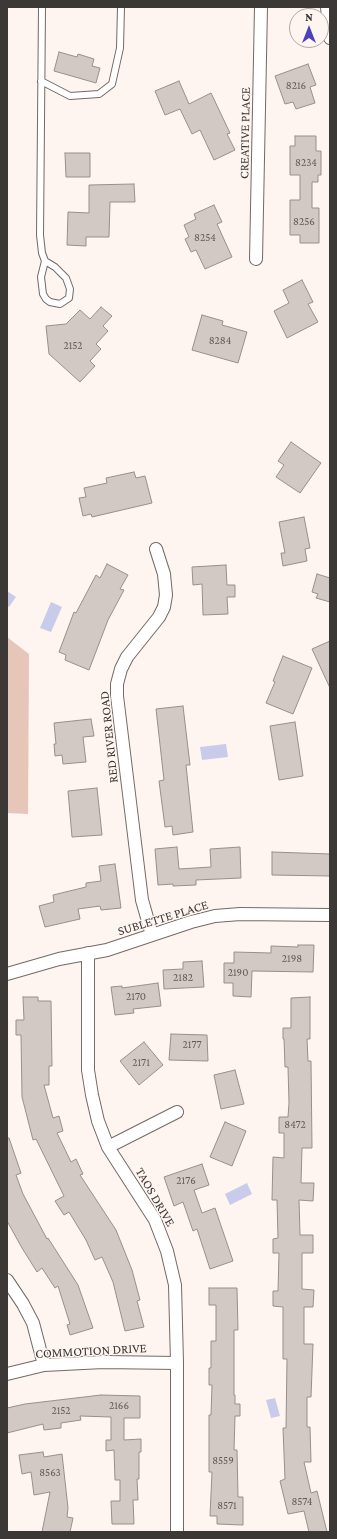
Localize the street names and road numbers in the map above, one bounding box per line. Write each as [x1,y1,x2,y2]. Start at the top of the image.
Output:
street label: CREATIVE PLACE [236,87,254,179]
street label: RED RIVER ROAD [96,690,122,784]
street label: SUBLETTE PLACE [116,897,210,939]
street label: TAOS DRIVE [132,1165,178,1229]
street label: COMMOTION DRIVE [35,1340,147,1362]

